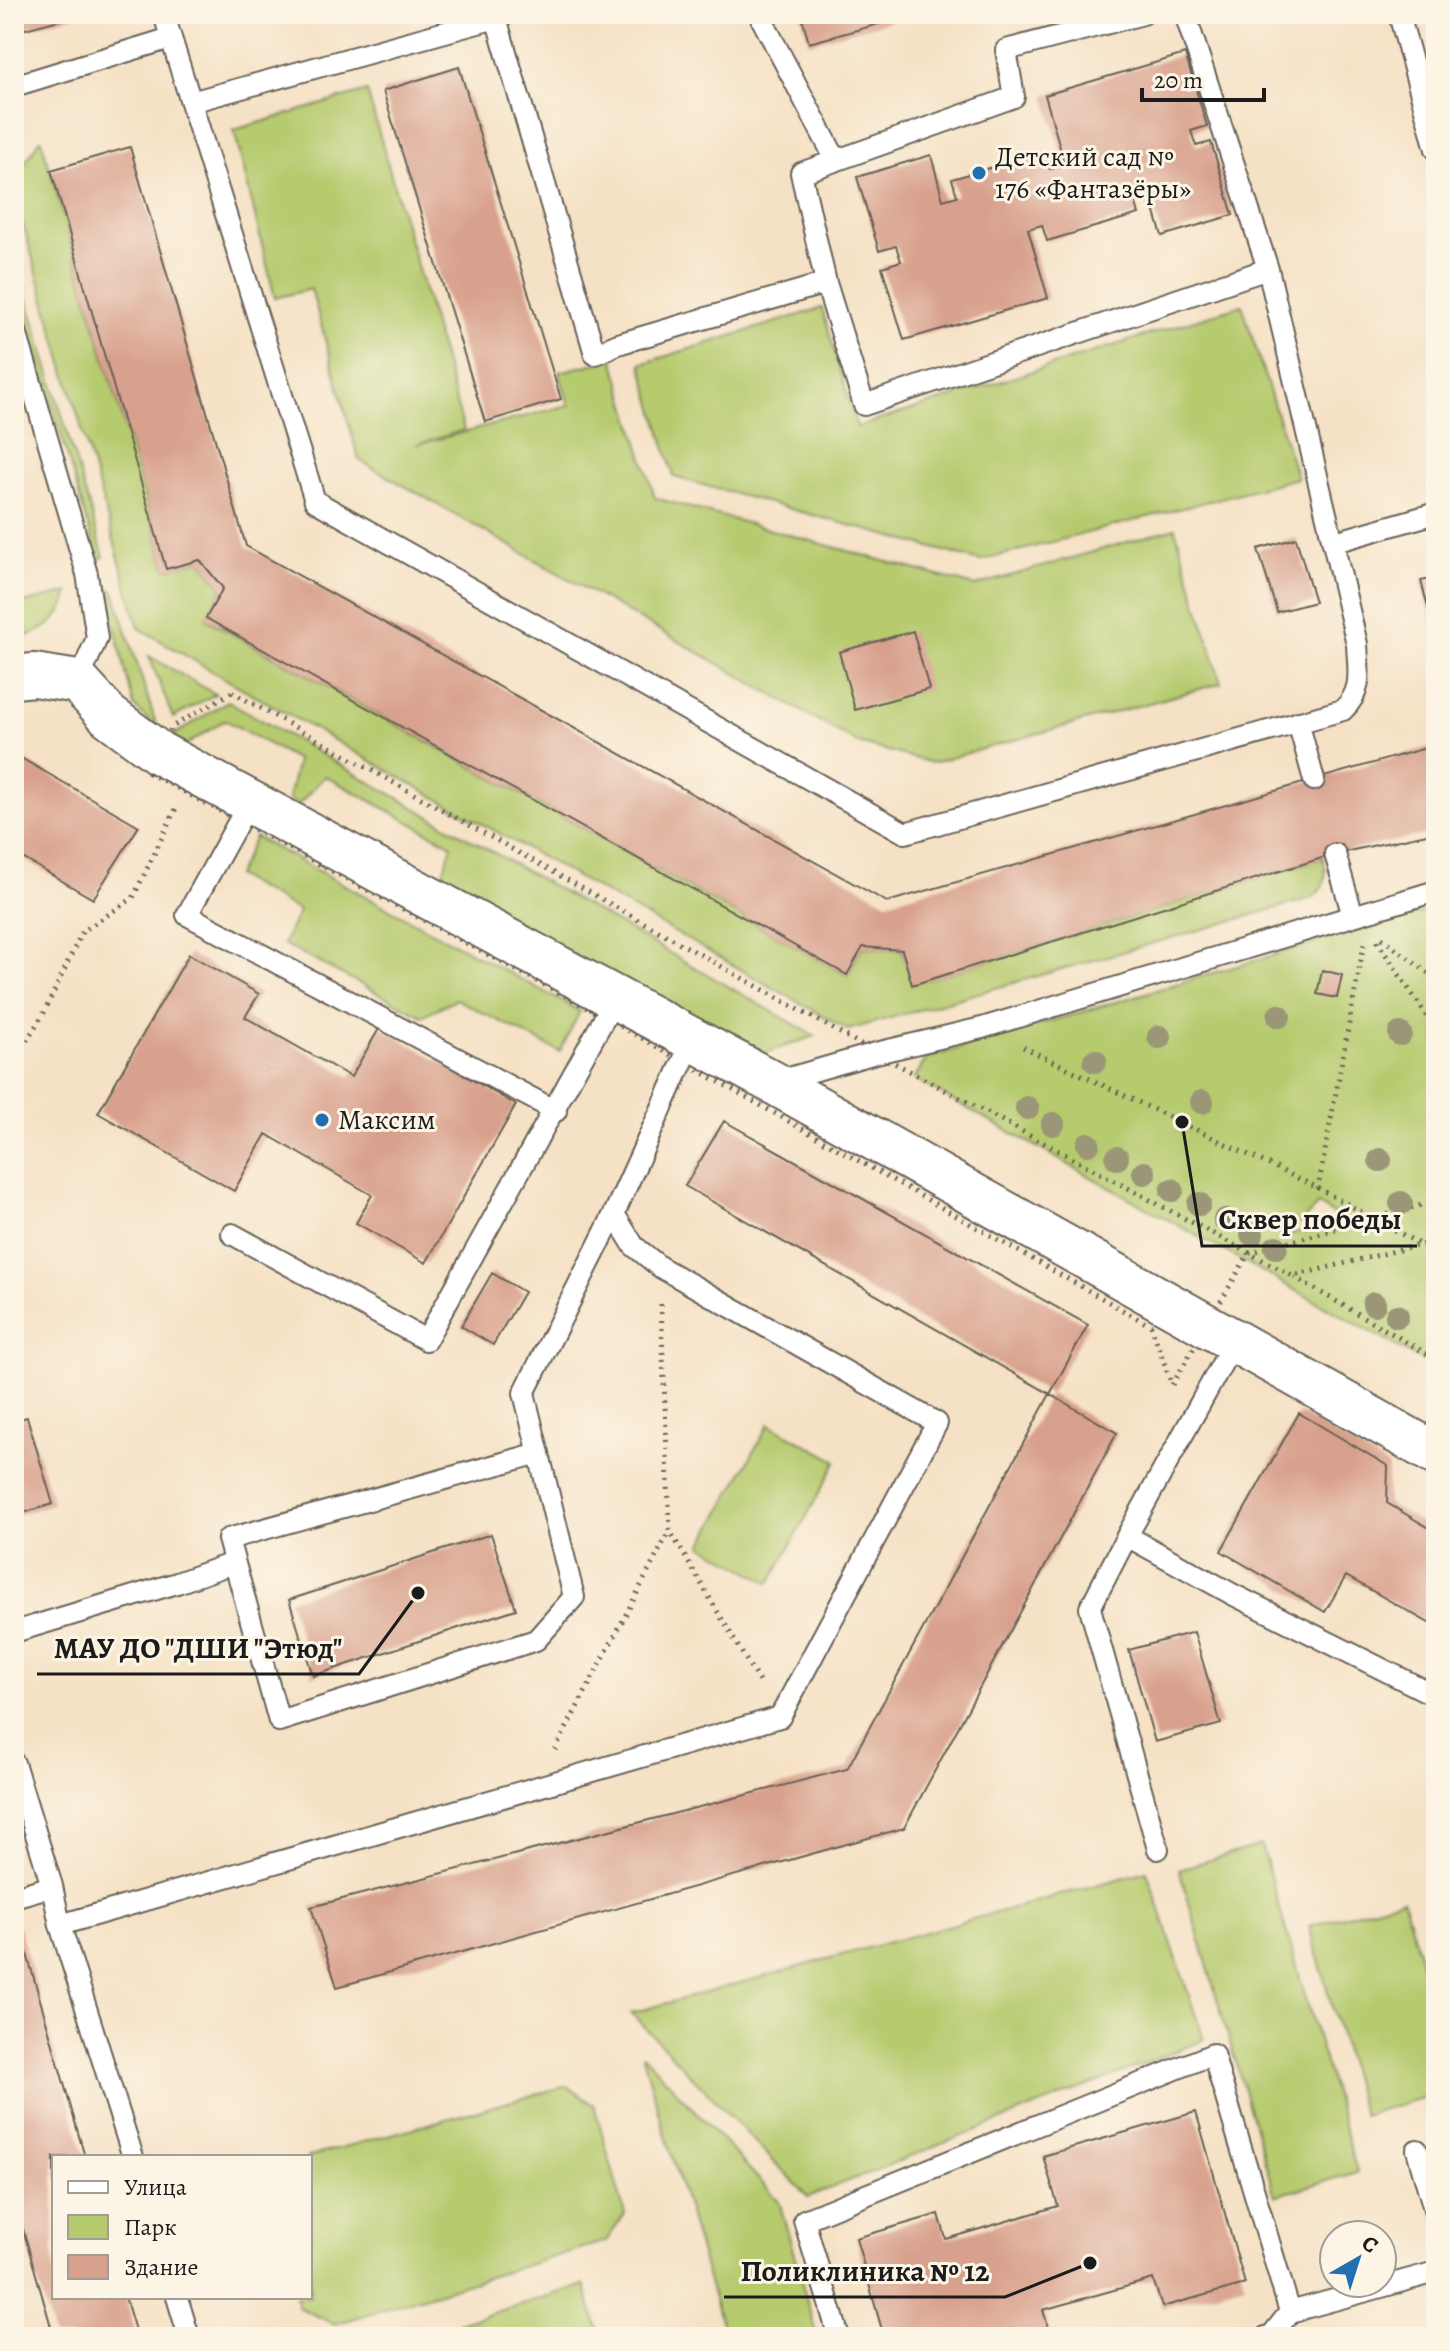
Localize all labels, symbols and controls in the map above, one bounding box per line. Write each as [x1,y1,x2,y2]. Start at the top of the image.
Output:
scale bar [1142,52,1264,102]
text: 20 m [1154,64,1203,96]
place label: Детский сад № 176 «Фантазёры» [995,138,1191,208]
marker: Детский сад № 176 «Фантазёры» [970,164,988,182]
place label: Максим [338,1101,436,1139]
marker: Максим [313,1111,331,1129]
callout: Сквер победы [1202,1192,1417,1246]
text: Сквер победы [1219,1199,1401,1239]
callout: МАУ ДО "ДШИ "Этюд" [37,1620,359,1674]
text: МАУ ДО "ДШИ "Этюд" [54,1628,342,1668]
legend [52,2155,312,2299]
text: Улица [124,2171,187,2203]
text: Парк [124,2211,177,2243]
north arrow [1318,2219,1398,2299]
text: С [1355,2228,1385,2260]
callout: Поликлиника № 12 [724,2243,1005,2297]
text: Здание [124,2251,199,2283]
text: Поликлиника № 12 [740,2251,990,2291]

